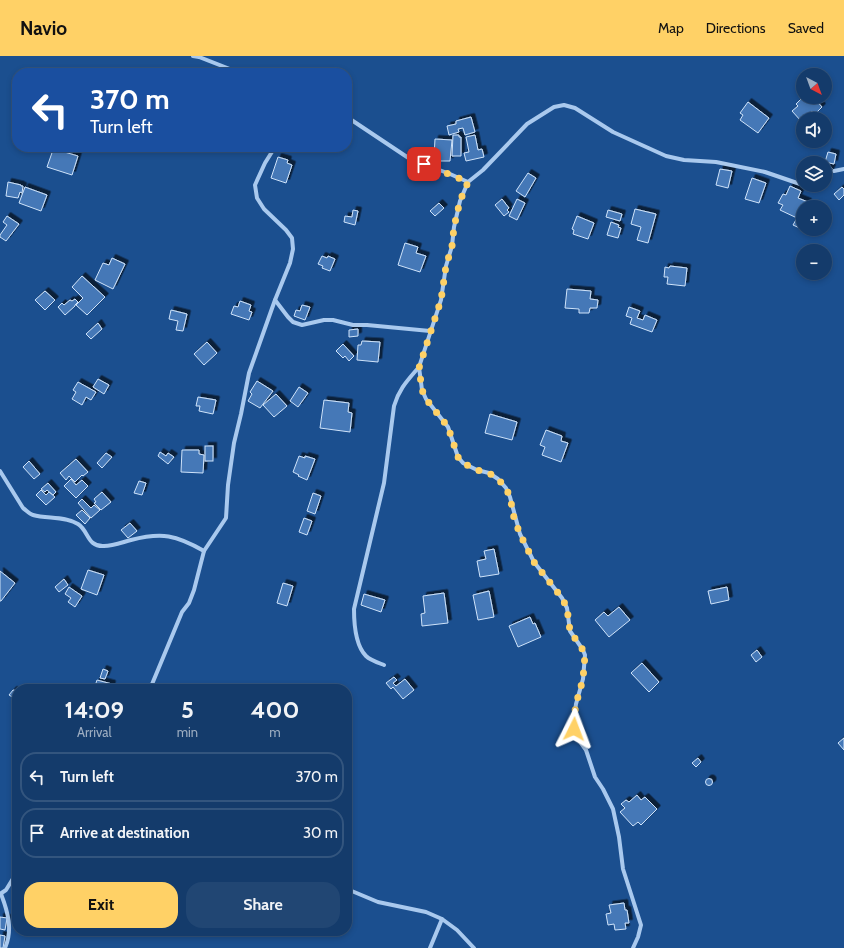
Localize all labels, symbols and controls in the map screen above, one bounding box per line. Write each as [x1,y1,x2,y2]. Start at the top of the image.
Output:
text: Navio [20,17,67,40]
text: Map [658,19,684,37]
text: Directions [706,19,766,37]
text: Saved [788,19,824,37]
north arrow [796,68,832,104]
map controls [796,68,832,280]
text: 370 m [90,82,170,116]
icon: left [24,84,76,136]
button: sound [796,112,832,148]
text: Turn left [90,116,153,138]
pin [407,147,441,181]
icon: arrive [413,153,435,175]
button: layers [796,156,832,192]
button: + [796,200,832,236]
button: − [796,244,832,280]
text: 14:09 [65,695,124,724]
text: 5 [181,695,194,724]
text: 400 [251,695,299,724]
position arrow [553,708,595,750]
text: Arrival [77,724,112,740]
text: min [177,724,198,740]
text: m [269,724,281,740]
icon: left [26,766,48,788]
text: Turn left [60,768,114,786]
text: 370 m [295,768,338,786]
icon: arrive [26,822,48,844]
text: Arrive at destination [60,824,190,842]
text: 30 m [303,824,338,842]
button: Exit [24,882,178,928]
button: Share [186,882,340,928]

